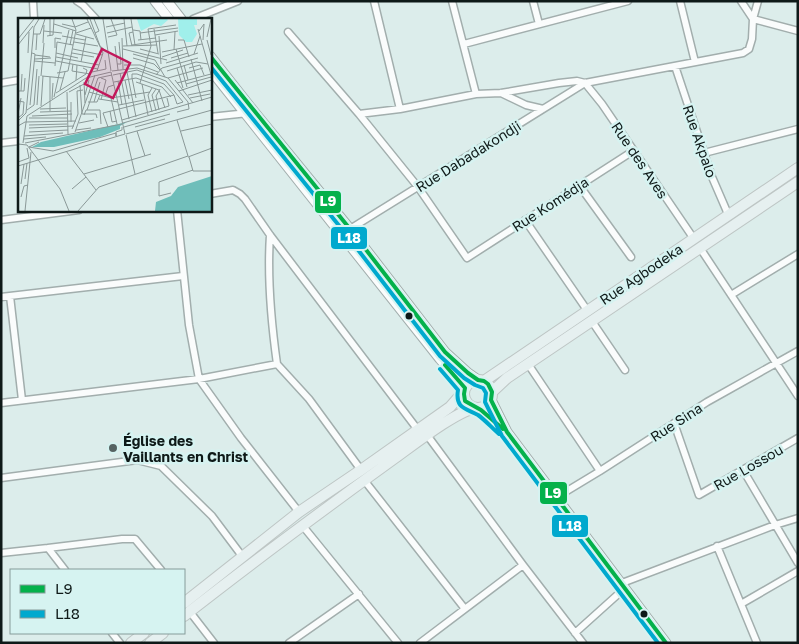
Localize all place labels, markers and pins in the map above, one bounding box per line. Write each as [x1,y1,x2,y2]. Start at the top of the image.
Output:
unlabelled marker [404,311,414,321]
place label: Église des Vaillants en Christ [123,432,249,465]
marker: Église des Vaillants en Christ [107,442,119,454]
unlabelled marker [639,609,649,619]

